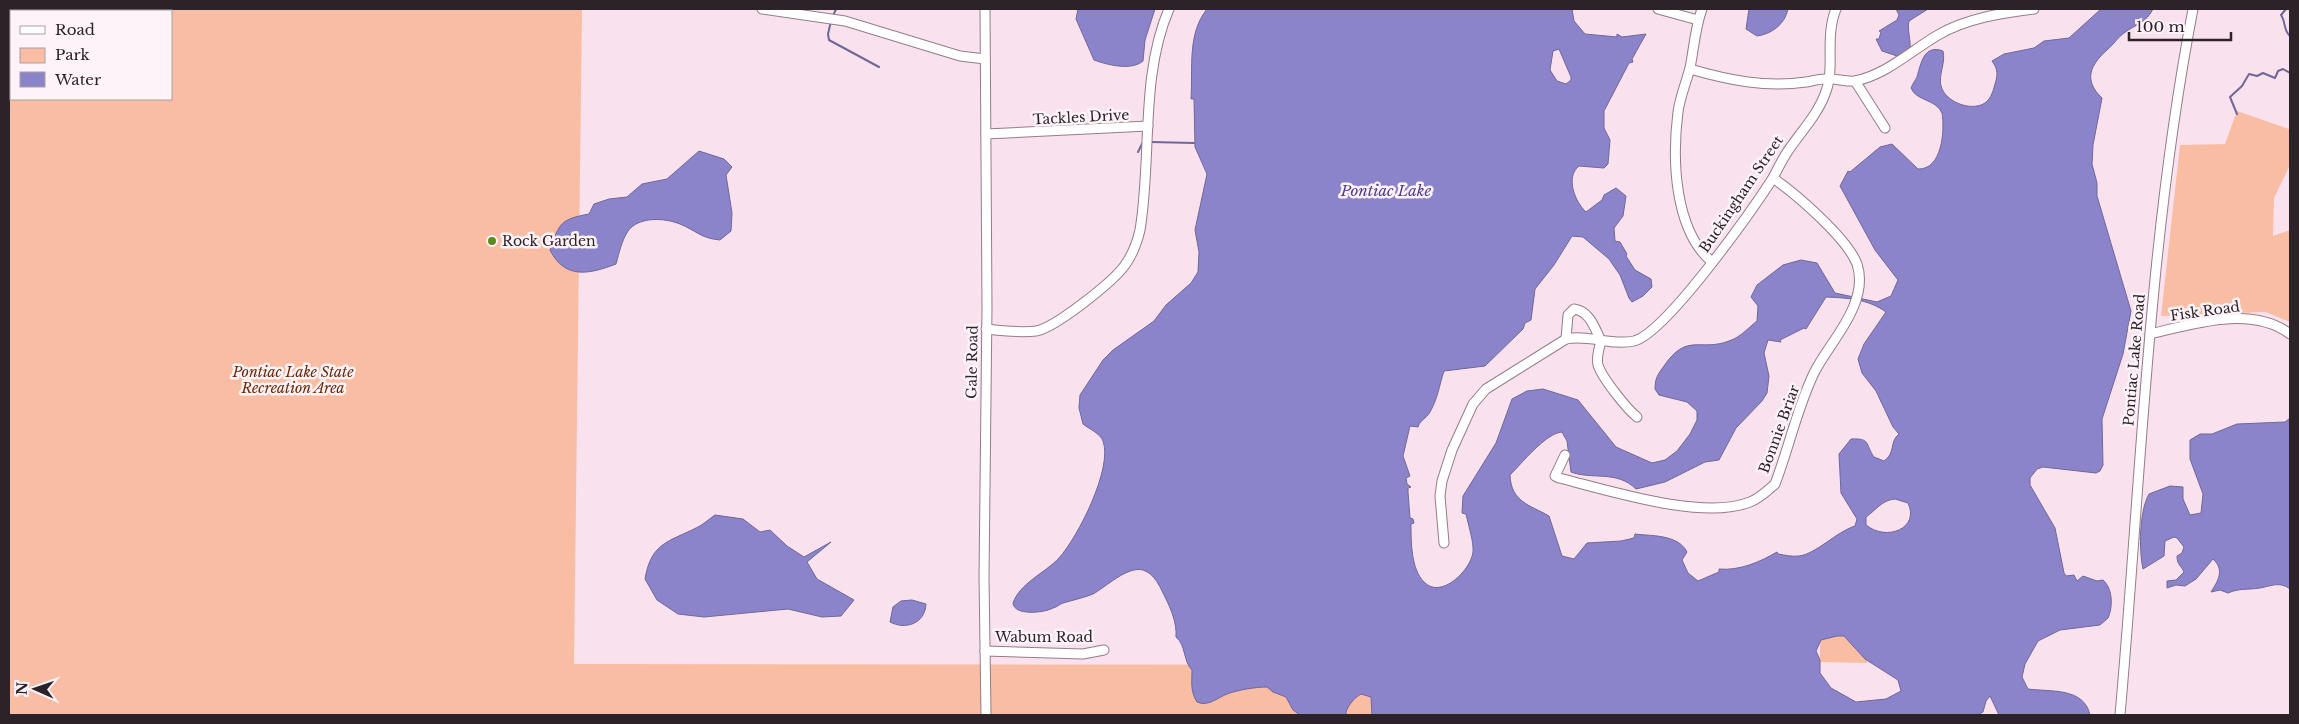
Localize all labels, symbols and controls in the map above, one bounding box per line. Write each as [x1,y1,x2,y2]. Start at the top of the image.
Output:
legend [10,10,172,100]
scale bar [2129,10,2232,42]
text: 100 m [2136,17,2185,36]
text: Road [55,20,95,39]
text: Park [55,45,91,64]
text: Water [54,70,102,89]
street label: Tackles Drive [1032,105,1130,129]
street label: Buckingham Street [1695,131,1787,256]
water label: Pontiac Lake [1340,181,1431,200]
place label: Rock Garden [502,232,596,250]
marker: Rock Garden [486,235,498,247]
street label: Pontiac Lake Road [2119,293,2149,427]
street label: Fisk Road [2169,297,2242,325]
street label: Gale Road [962,324,982,399]
park label: Pontiac Lake State Recreation Area [231,363,354,397]
street label: Bonnie Briar [1755,382,1803,476]
street label: Wabum Road [994,628,1093,646]
north arrow [10,664,60,714]
text: N [13,682,31,695]

